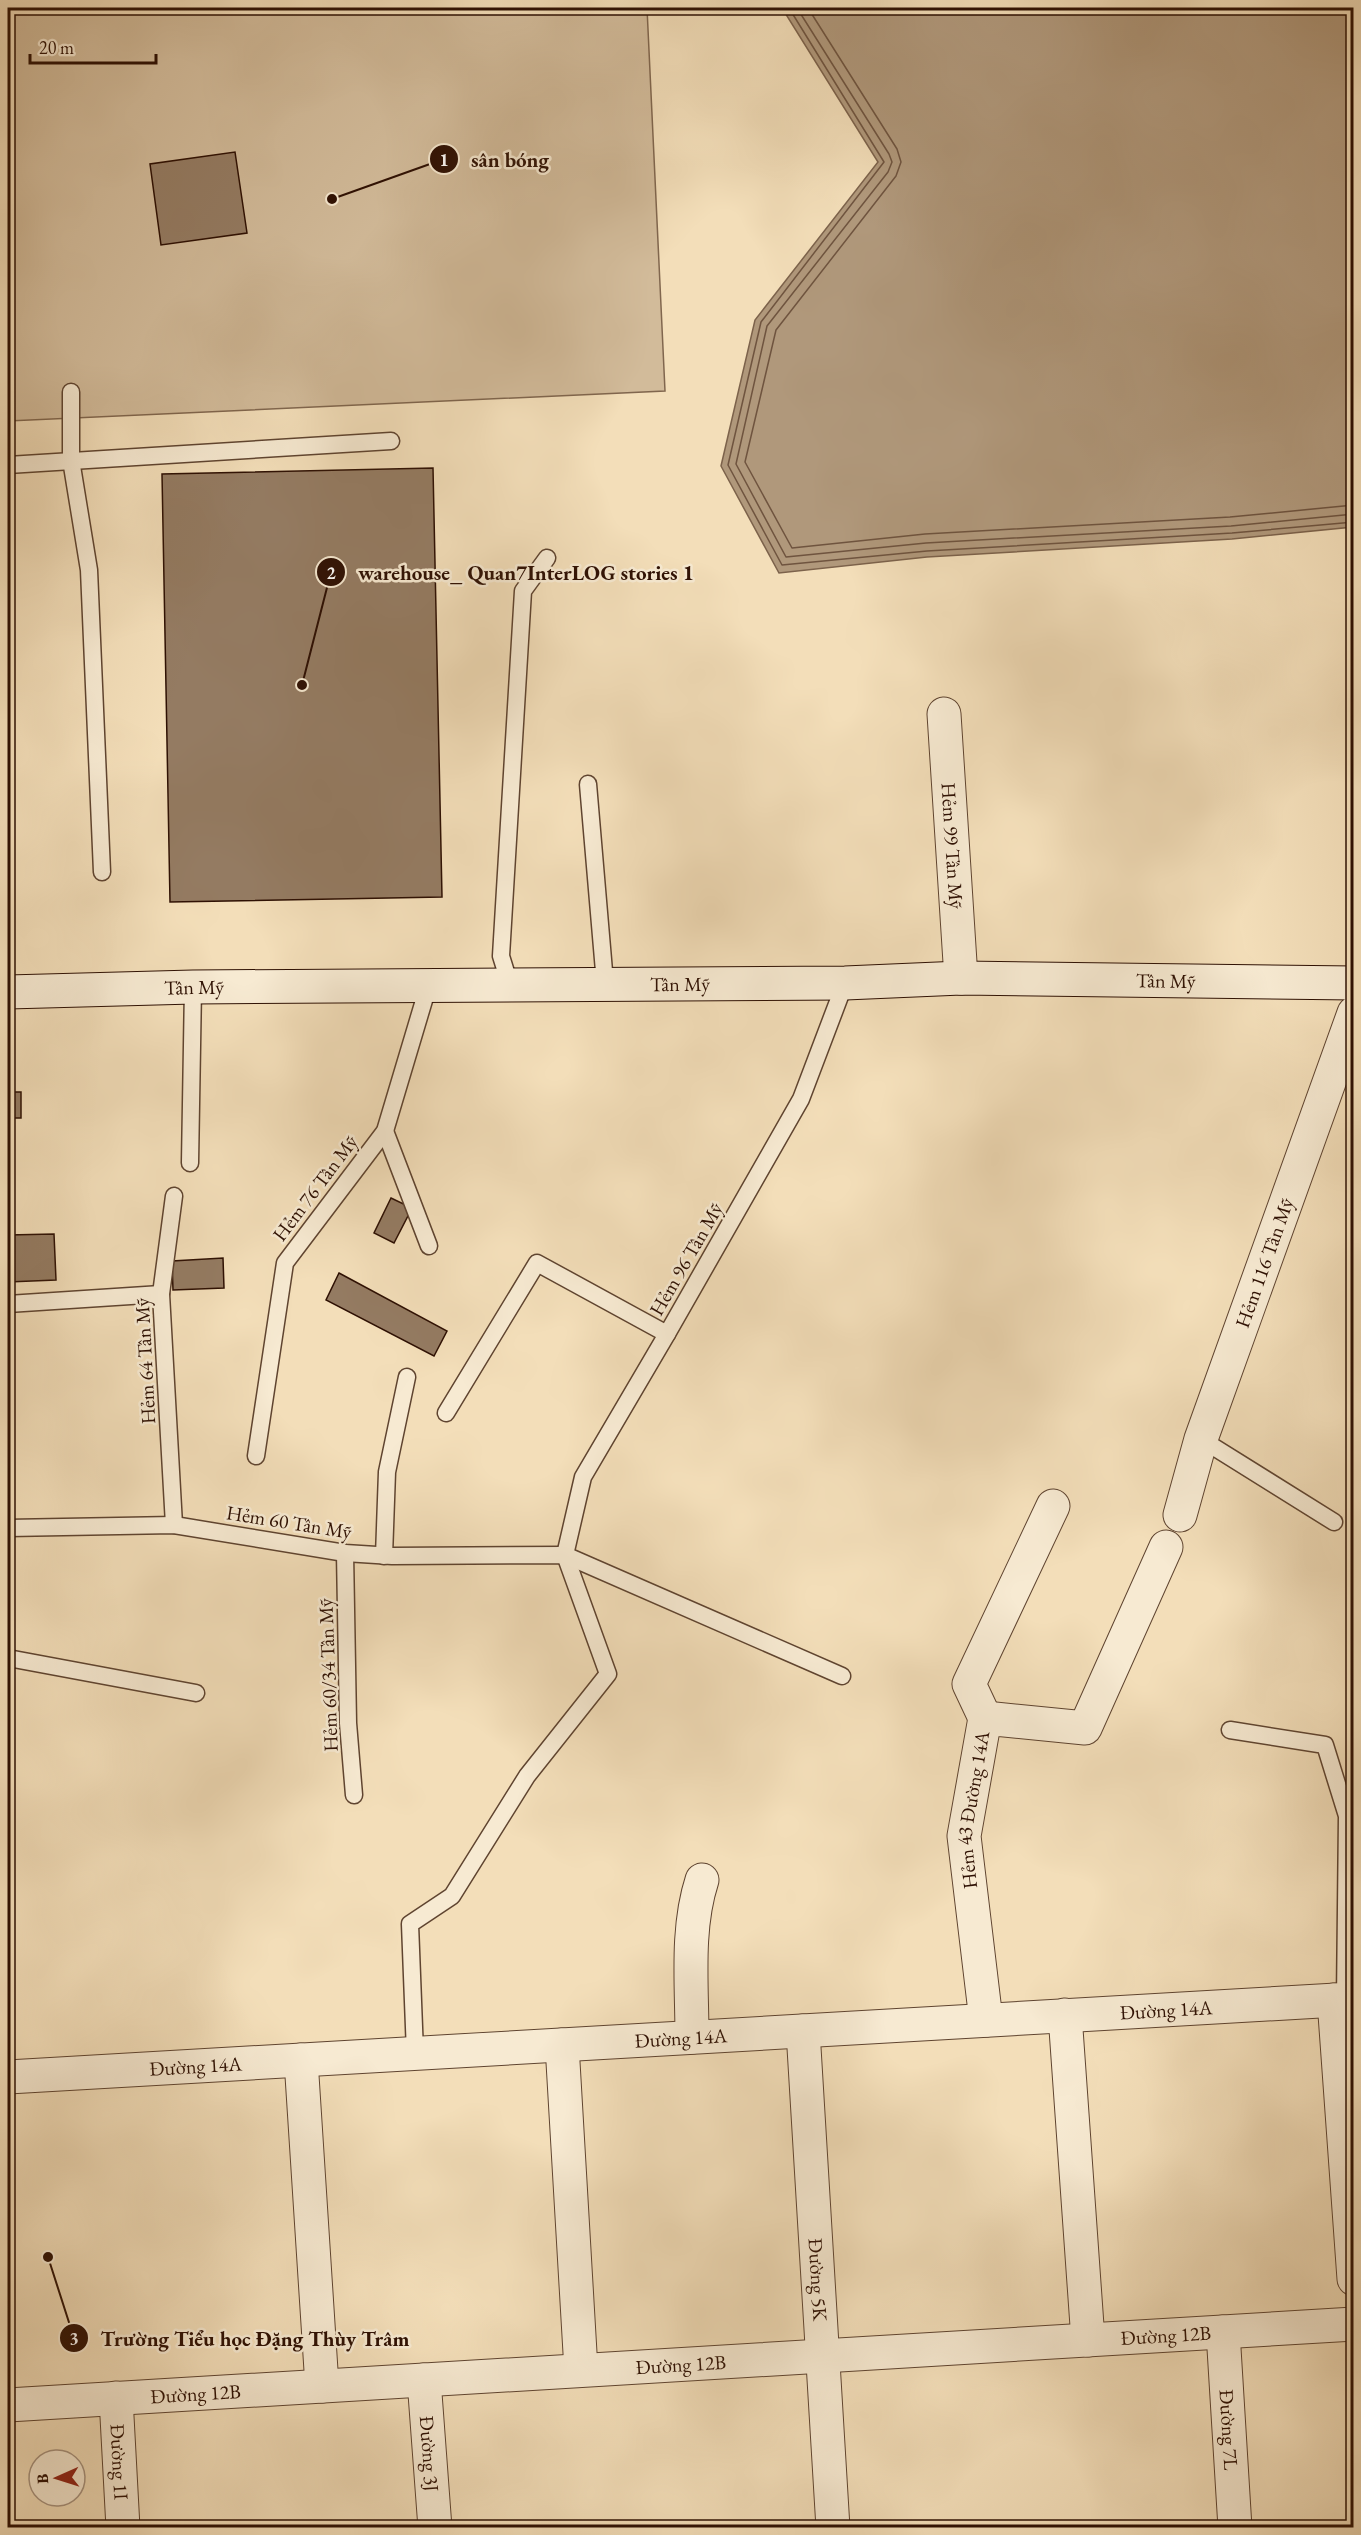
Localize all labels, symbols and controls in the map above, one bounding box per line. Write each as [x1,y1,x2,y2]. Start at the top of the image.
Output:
scale bar [30,27,156,65]
text: 20 m [39,36,74,59]
callout: sân bóng [429,140,561,179]
text: sân bóng [471,146,549,173]
text: 1 [439,148,449,171]
callout: warehouse_ Quan7InterLOG stories 1 [316,553,705,592]
text: warehouse_ Quan7InterLOG stories 1 [358,559,694,586]
text: 2 [326,561,336,584]
street label: Hẻm 99 Tân Mỹ [935,782,970,910]
street label: Tân Mỹ [1136,967,1196,994]
street label: Tân Mỹ [650,971,710,997]
street label: Tân Mỹ [164,974,224,1001]
street label: Hẻm 76 Tân Mỹ [267,1129,364,1246]
street label: Hẻm 116 Tân Mỹ [1229,1194,1300,1331]
street label: Hẻm 96 Tân Mỹ [643,1197,729,1320]
street label: Hẻm 64 Tân Mỹ [129,1297,161,1425]
street label: Hẻm 60 Tân Mỹ [224,1499,354,1545]
street label: Hẻm 60/34 Tân Mỹ [312,1597,344,1752]
street label: Hẻm 43 Đường 14A [951,1729,995,1890]
street label: Đường 14A [1119,1994,1213,2026]
street label: Đường 14A [634,2022,728,2054]
street label: Đường 14A [149,2050,243,2082]
street label: Đường 5K [803,2237,834,2322]
callout: Trường Tiểu học Đặng Thùy Trâm [59,2319,422,2358]
street label: Đường 12B [1120,2320,1212,2351]
text: Trường Tiểu học Đặng Thùy Trâm [101,2325,409,2352]
text: 3 [69,2327,79,2350]
street label: Đường 12B [635,2349,727,2380]
street label: Đường 12B [150,2378,242,2409]
street label: Đường 7L [1214,2389,1244,2471]
street label: Đường 3J [414,2415,445,2493]
street label: Đường 1I [104,2423,134,2501]
north arrow [27,2448,87,2508]
text: B [32,2473,53,2484]

